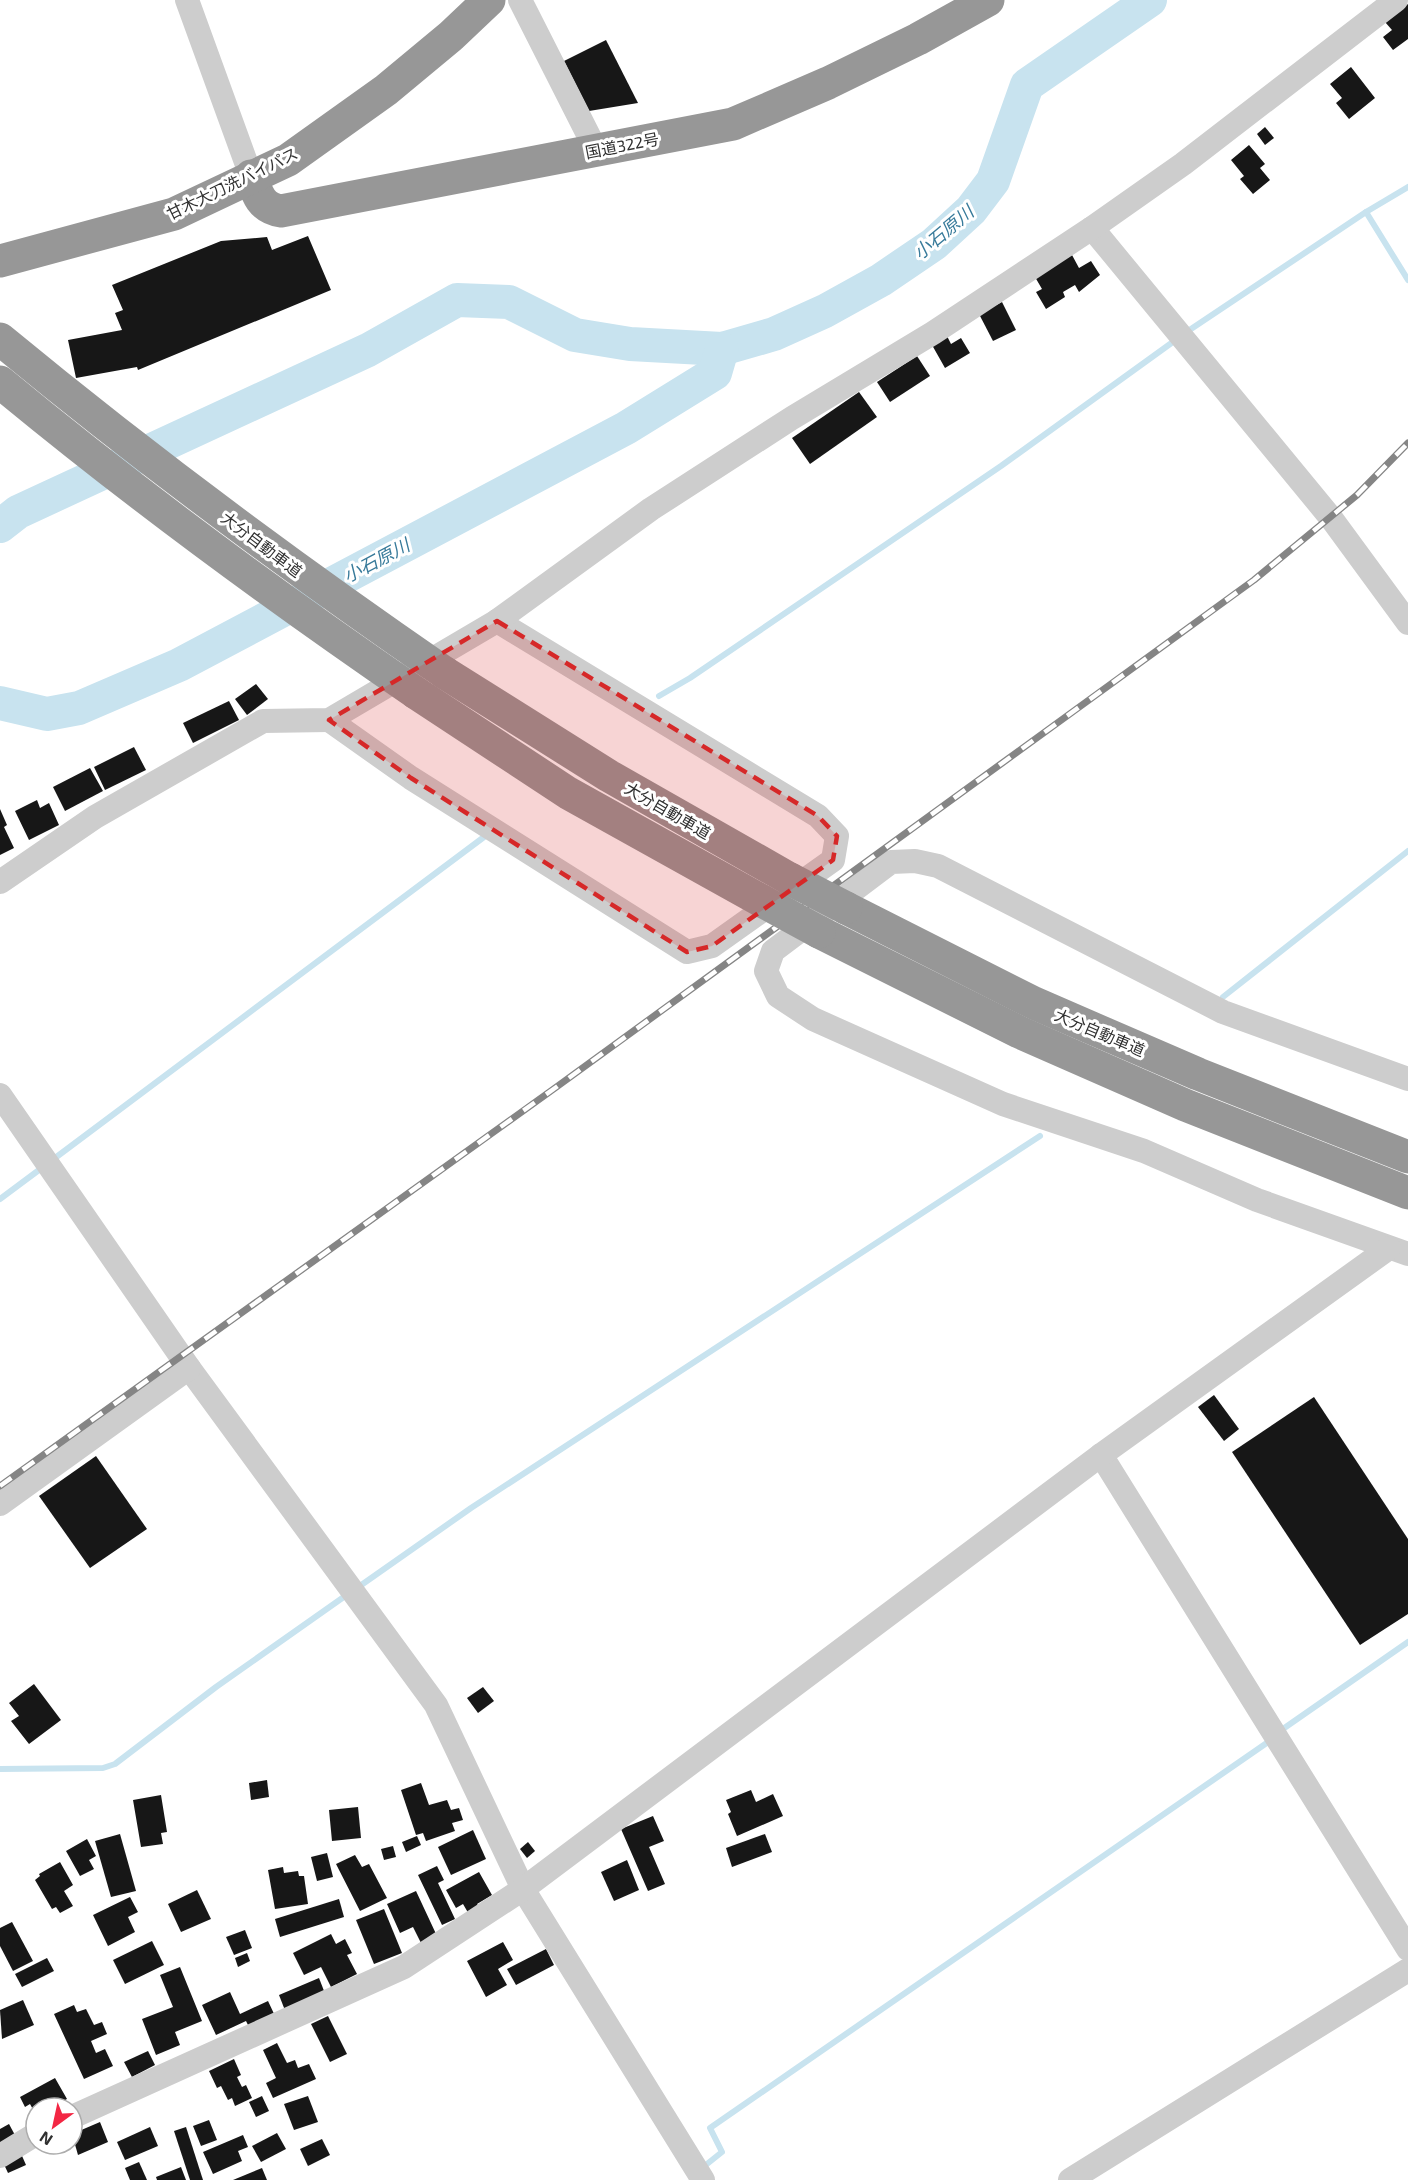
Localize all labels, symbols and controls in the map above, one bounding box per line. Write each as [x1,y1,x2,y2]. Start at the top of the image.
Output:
street label: 国道322号 [583,129,661,161]
street label: 甘木大刀洗バイパス [163,143,301,223]
water label: 小石原川 [908,199,979,264]
street label: 大分自動車道 [218,508,306,580]
water label: 小石原川 [339,532,415,587]
street label: 大分自動車道 [622,778,714,842]
street label: 大分自動車道 [1052,1004,1148,1060]
north arrow [24,2096,84,2156]
text: N [36,2128,56,2150]

